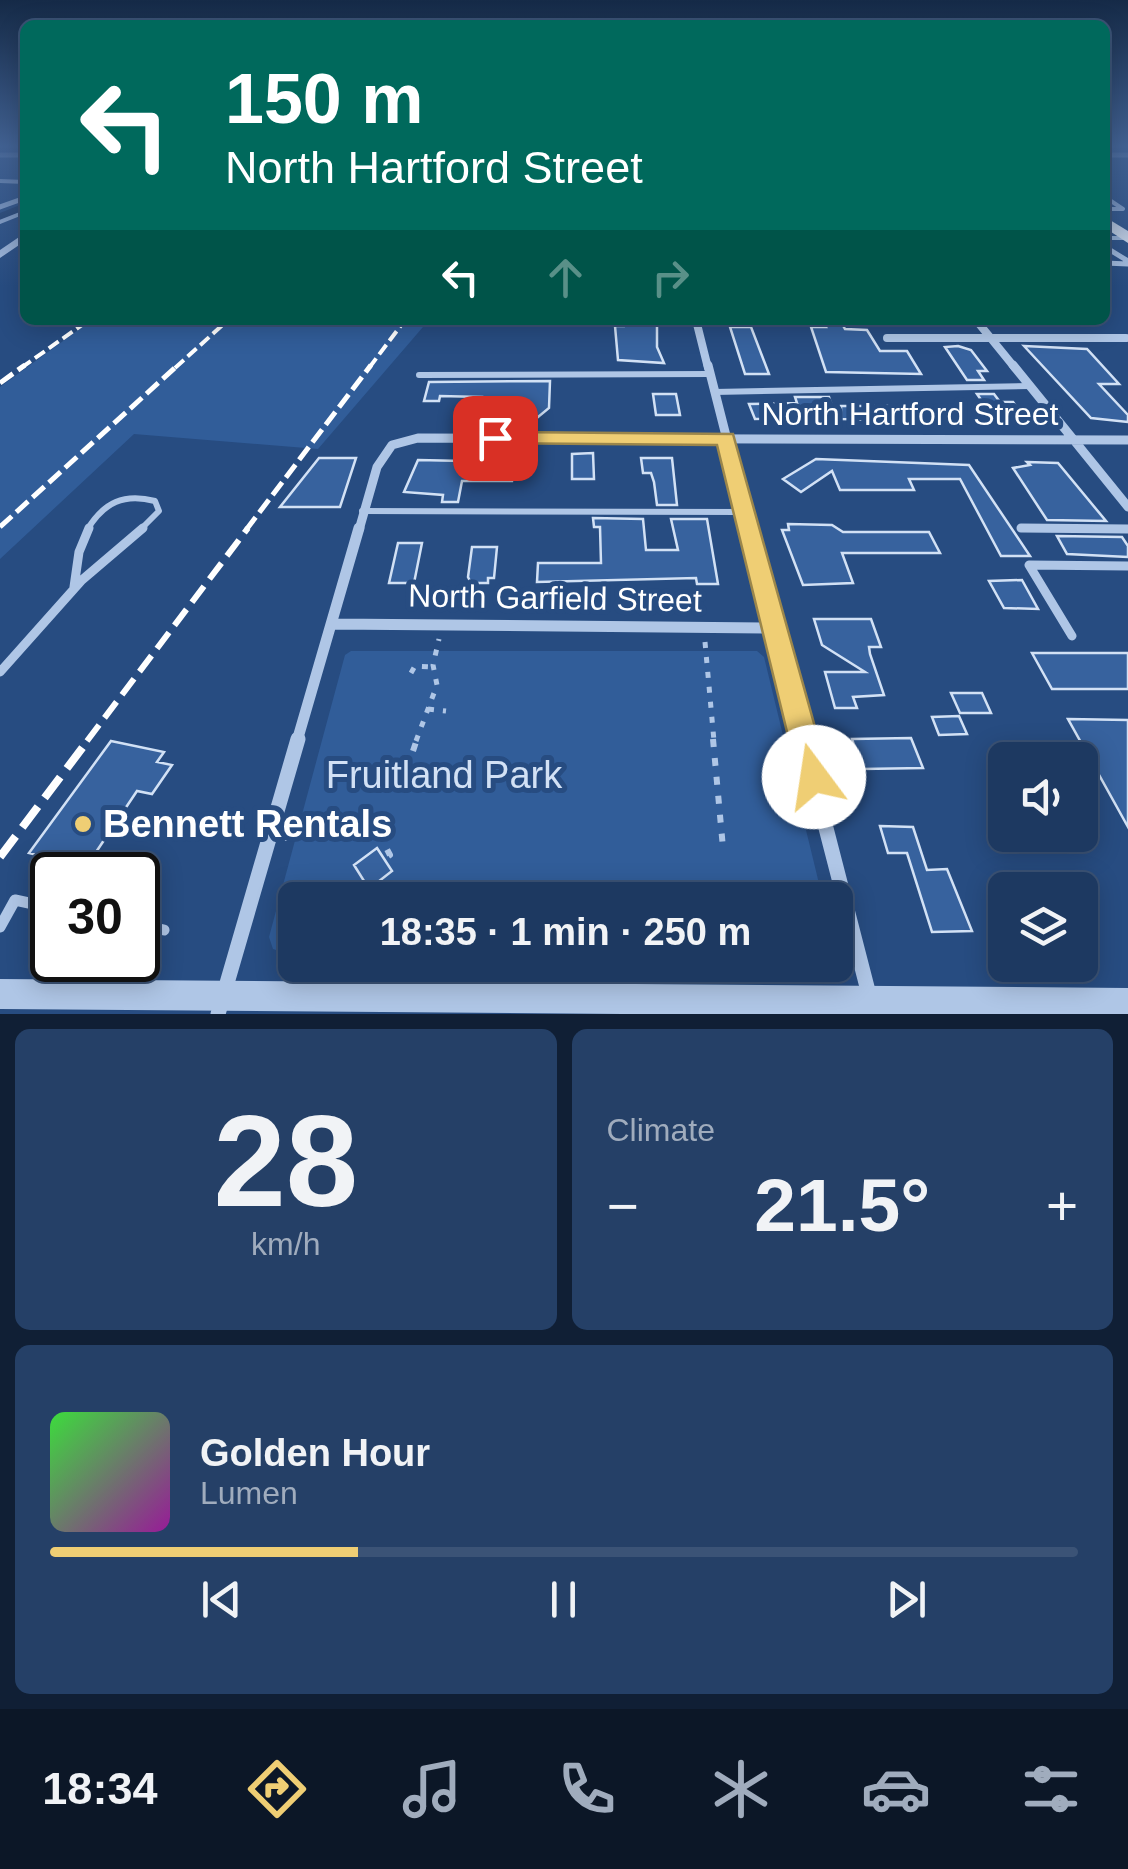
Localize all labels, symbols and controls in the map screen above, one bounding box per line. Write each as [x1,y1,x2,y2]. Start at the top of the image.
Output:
icon: left [60,60,190,190]
text: 150 m [225,60,423,138]
text: North Hartford Street [225,142,643,193]
icon: left [433,250,488,305]
icon: ahead [538,250,593,305]
icon: right [643,250,698,305]
pin [453,396,538,481]
street label: North Hartford Street [762,396,1059,432]
icon: arrive [468,411,523,466]
street label: North Garfield Street [408,577,702,619]
position arrow [762,725,866,829]
map controls [988,742,1098,982]
button: sound [988,742,1098,852]
park label: Fruitland Park [326,754,563,796]
place label: Bennett Rentals [103,803,392,845]
marker: Bennett Rentals [72,813,94,835]
speed limit sign: 30 [30,852,160,982]
button: layers [988,872,1098,982]
text: 18:35 · 1 min · 250 m [380,911,751,953]
text: 28 [213,1088,358,1234]
text: Climate [607,1112,715,1148]
text: 21.5° [754,1163,930,1247]
text: − [607,1175,639,1237]
text: + [1046,1175,1078,1237]
text: km/h [251,1226,320,1262]
text: Golden Hour [200,1432,430,1474]
text: Lumen [200,1475,298,1511]
icon: previous [194,1572,249,1627]
icon: pause [536,1572,591,1627]
icon: next [879,1572,934,1627]
icon: directions [242,1754,312,1824]
icon: music [397,1754,467,1824]
icon: phone [552,1754,622,1824]
icon: climate [706,1754,776,1824]
icon: car [861,1754,931,1824]
icon: filters [1016,1754,1086,1824]
text: 18:34 [42,1763,157,1814]

